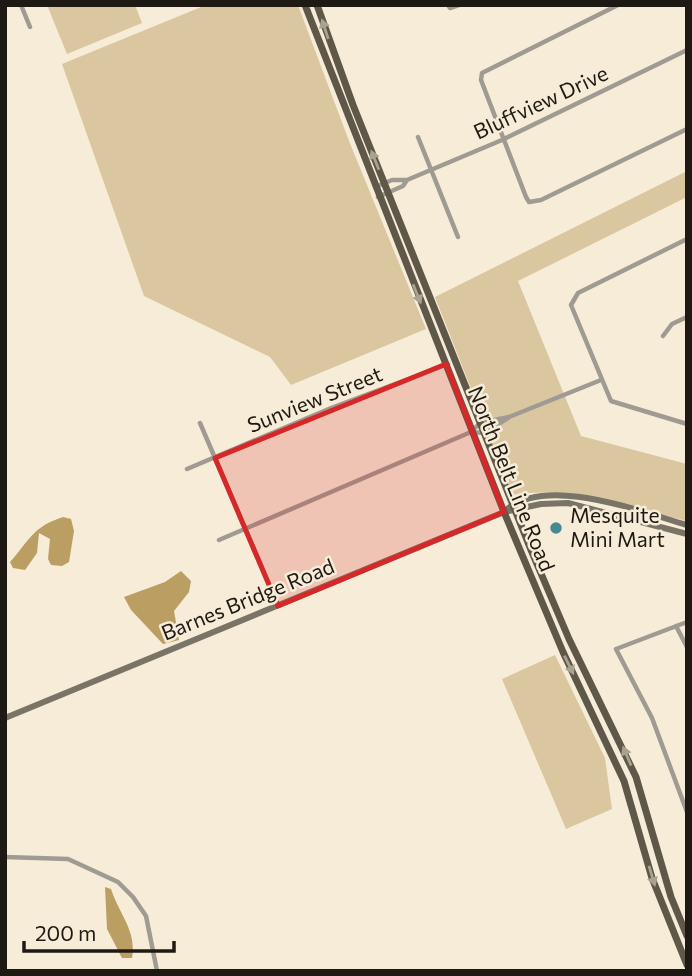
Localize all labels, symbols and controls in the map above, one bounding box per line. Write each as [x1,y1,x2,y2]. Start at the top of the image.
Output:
one-way arrow [319,18,330,39]
street label: Bluffview Drive [469,60,611,144]
one-way arrow [370,149,381,170]
one-way arrow [411,284,422,305]
street label: Sunview Street [243,360,385,437]
street label: North Belt Line Road [464,382,561,575]
place label: Mesquite Mini Mart [570,502,665,551]
marker: Mesquite Mini Mart [548,520,564,536]
street label: Barnes Bridge Road [157,552,338,645]
one-way arrow [564,655,575,675]
one-way arrow [621,745,632,766]
one-way arrow [648,866,658,887]
scale bar [24,909,175,953]
text: 200 m [35,920,96,945]

